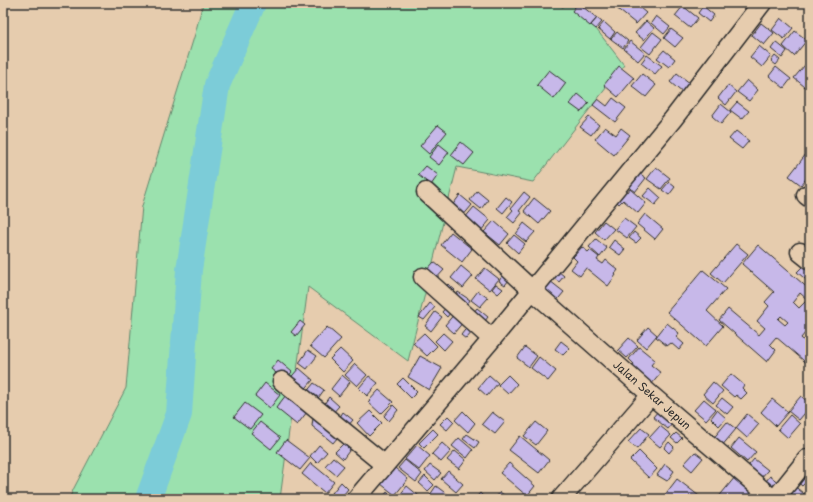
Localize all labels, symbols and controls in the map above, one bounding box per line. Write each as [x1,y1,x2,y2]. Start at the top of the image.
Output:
street label: Jalan Sekar Jepun [610,356,695,433]

